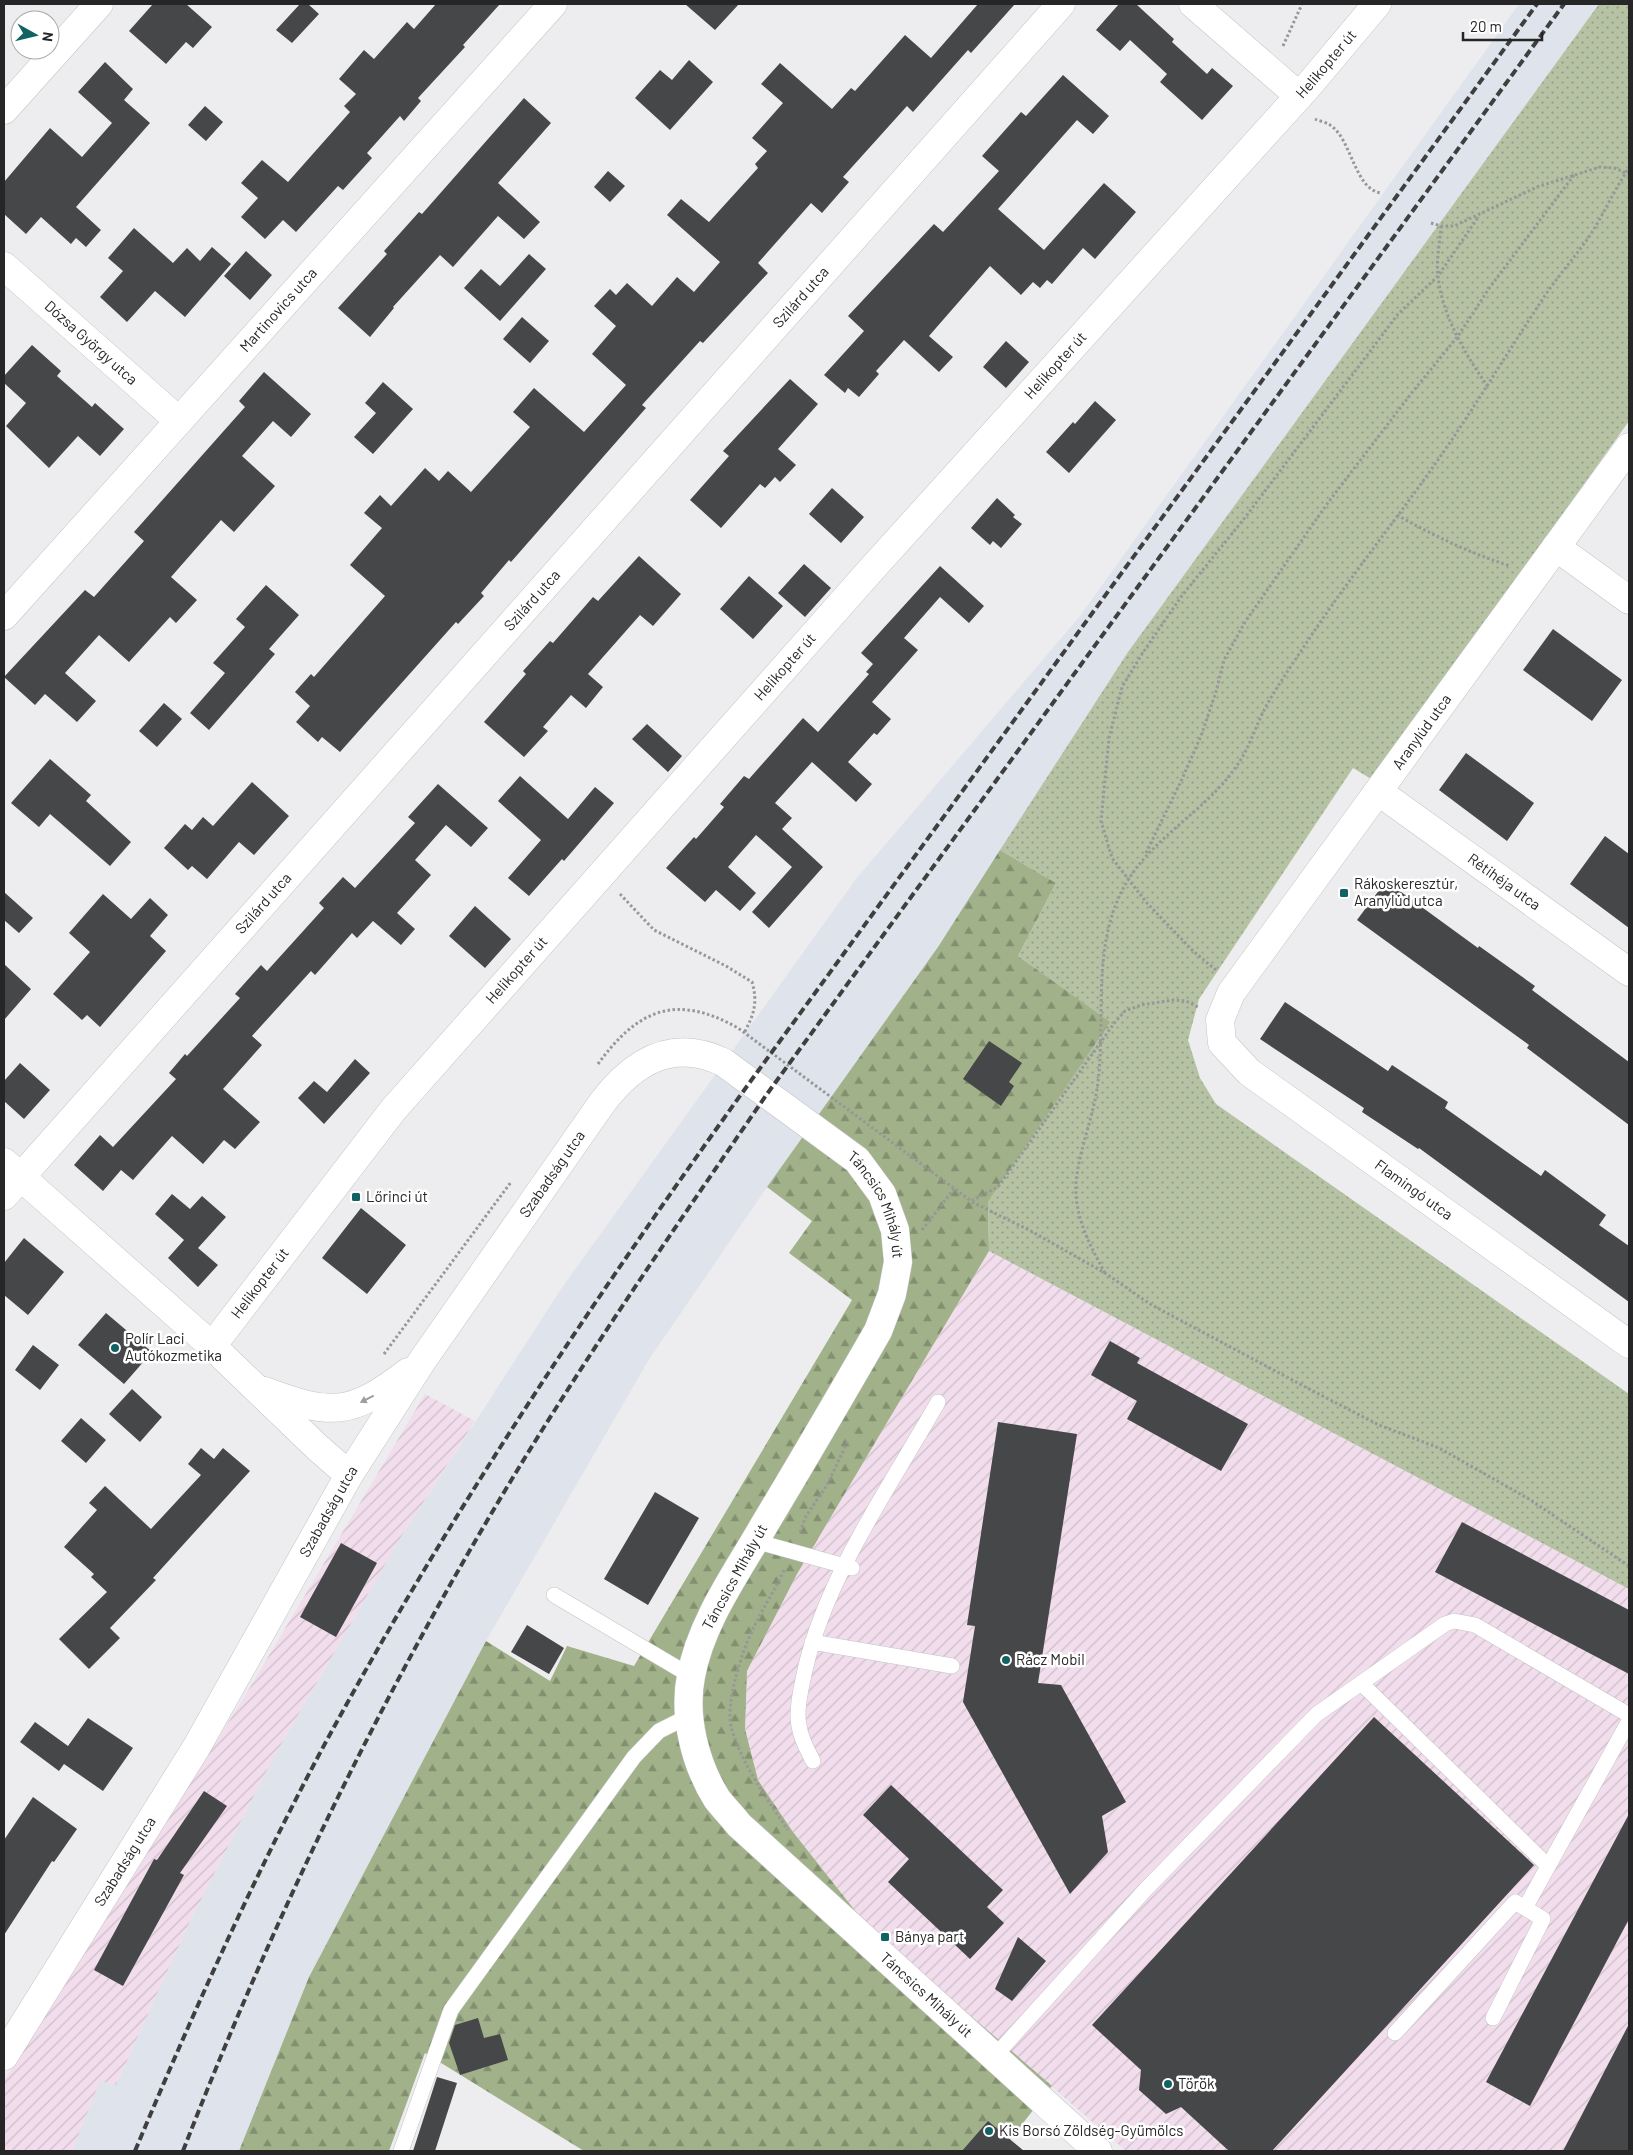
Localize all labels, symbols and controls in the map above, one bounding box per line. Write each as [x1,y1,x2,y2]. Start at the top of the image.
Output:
north arrow [10,10,60,60]
scale bar [1463,10,1542,42]
text: 20 m [1470,17,1502,35]
street label: Helikopter út [1291,26,1359,102]
text: N [39,31,57,43]
street label: Szilárd utca [768,262,832,331]
street label: Martinovics utca [235,264,320,355]
street label: Dózsa György utca [41,296,142,388]
street label: Helikopter út [1020,328,1090,402]
street label: Szilárd utca [499,565,563,634]
street label: Helikopter út [750,629,819,704]
street label: Aranylúd utca [1388,690,1454,773]
street label: Rétihéja utca [1465,849,1544,913]
street label: Szilárd utca [231,868,295,937]
place label: Rákoskeresztúr, Aranylúd utca [1354,874,1458,909]
marker: Rákoskeresztúr, Aranylúd utca [1338,887,1350,899]
street label: Helikopter út [481,932,551,1007]
street label: Szabadság utca [515,1127,588,1221]
street label: Táncsics Mihály út [845,1146,908,1259]
street label: Flamingó utca [1372,1155,1457,1223]
place label: Lőrinci út [366,1187,428,1205]
marker: Lőrinci út [350,1191,362,1203]
street label: Helikopter út [227,1244,292,1322]
place label: Polír Laci Autókozmetika [125,1329,222,1364]
marker: Polír Laci Autókozmetika [109,1342,121,1354]
one-way arrow [360,1395,375,1403]
street label: Szabadság utca [295,1462,361,1560]
street label: Táncsics Mihály út [698,1521,771,1632]
place label: Rácz Mobil [1016,1650,1085,1668]
marker: Rácz Mobil [1000,1654,1012,1666]
street label: Szabadság utca [90,1813,159,1909]
place label: Bánya part [895,1927,964,1945]
marker: Bánya part [879,1931,891,1943]
street label: Táncsics Mihály út [877,1948,977,2041]
place label: Török [1178,2074,1215,2092]
marker: Török [1162,2078,1174,2090]
place label: Kis Borsó Zöldség-Gyümölcs [999,2121,1184,2139]
marker: Kis Borsó Zöldség-Gyümölcs [983,2125,995,2137]

